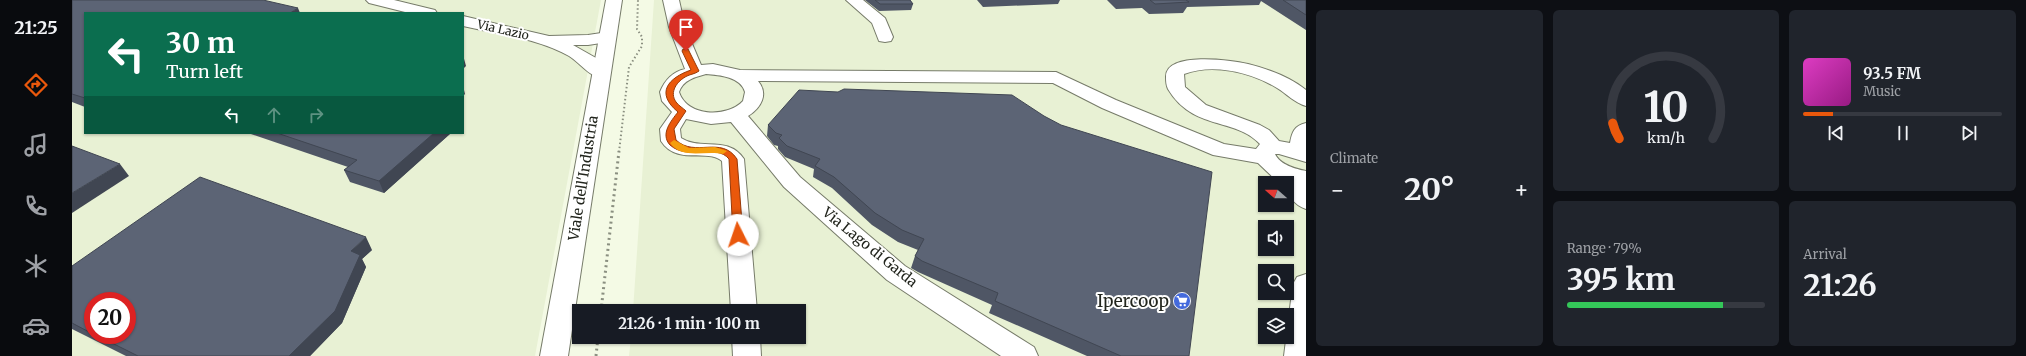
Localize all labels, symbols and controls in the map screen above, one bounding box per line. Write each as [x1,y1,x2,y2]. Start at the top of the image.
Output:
pin [669,10,703,51]
text: 21:25 [14,16,58,39]
street label: Via Lazio [475,16,530,43]
icon: arrive [675,16,697,38]
text: 30 m [166,25,235,61]
icon: left [100,28,152,80]
text: Turn left [166,60,243,83]
text: 93.5 FM [1863,64,1921,83]
icon: directions [22,71,50,99]
text: 10 [1643,80,1689,132]
text: Music [1863,83,1901,100]
icon: left [221,104,243,126]
icon: ahead [263,104,285,126]
icon: right [305,104,327,126]
street label: Viale dell'Industria [564,114,602,243]
icon: previous [1825,122,1847,144]
icon: pause [1892,122,1914,144]
icon: next [1958,122,1980,144]
text: km/h [1647,128,1685,146]
icon: music [22,131,50,159]
text: Climate [1330,150,1378,167]
text: 20° [1404,170,1455,208]
north arrow [1258,176,1294,212]
map controls [1258,176,1294,344]
text: − [1330,176,1345,204]
text: + [1514,176,1529,204]
icon: phone [22,192,50,220]
street label: Via Lago di Garda [818,203,921,291]
position arrow [717,214,759,256]
button: sound [1258,220,1294,256]
text: Range · 79% [1567,240,1642,257]
text: Arrival [1803,246,1847,263]
icon: climate [22,252,50,280]
text: 395 km [1567,260,1675,298]
button: search [1258,264,1294,300]
text: 21:26 [1803,266,1877,304]
place label: Ipercoop [1097,290,1169,312]
supermarket icon: Ipercoop [1172,291,1192,311]
speed limit sign: 20 [84,292,136,344]
button: layers [1258,308,1294,344]
icon: car [22,312,50,340]
text: 21:26 · 1 min · 100 m [618,314,760,333]

